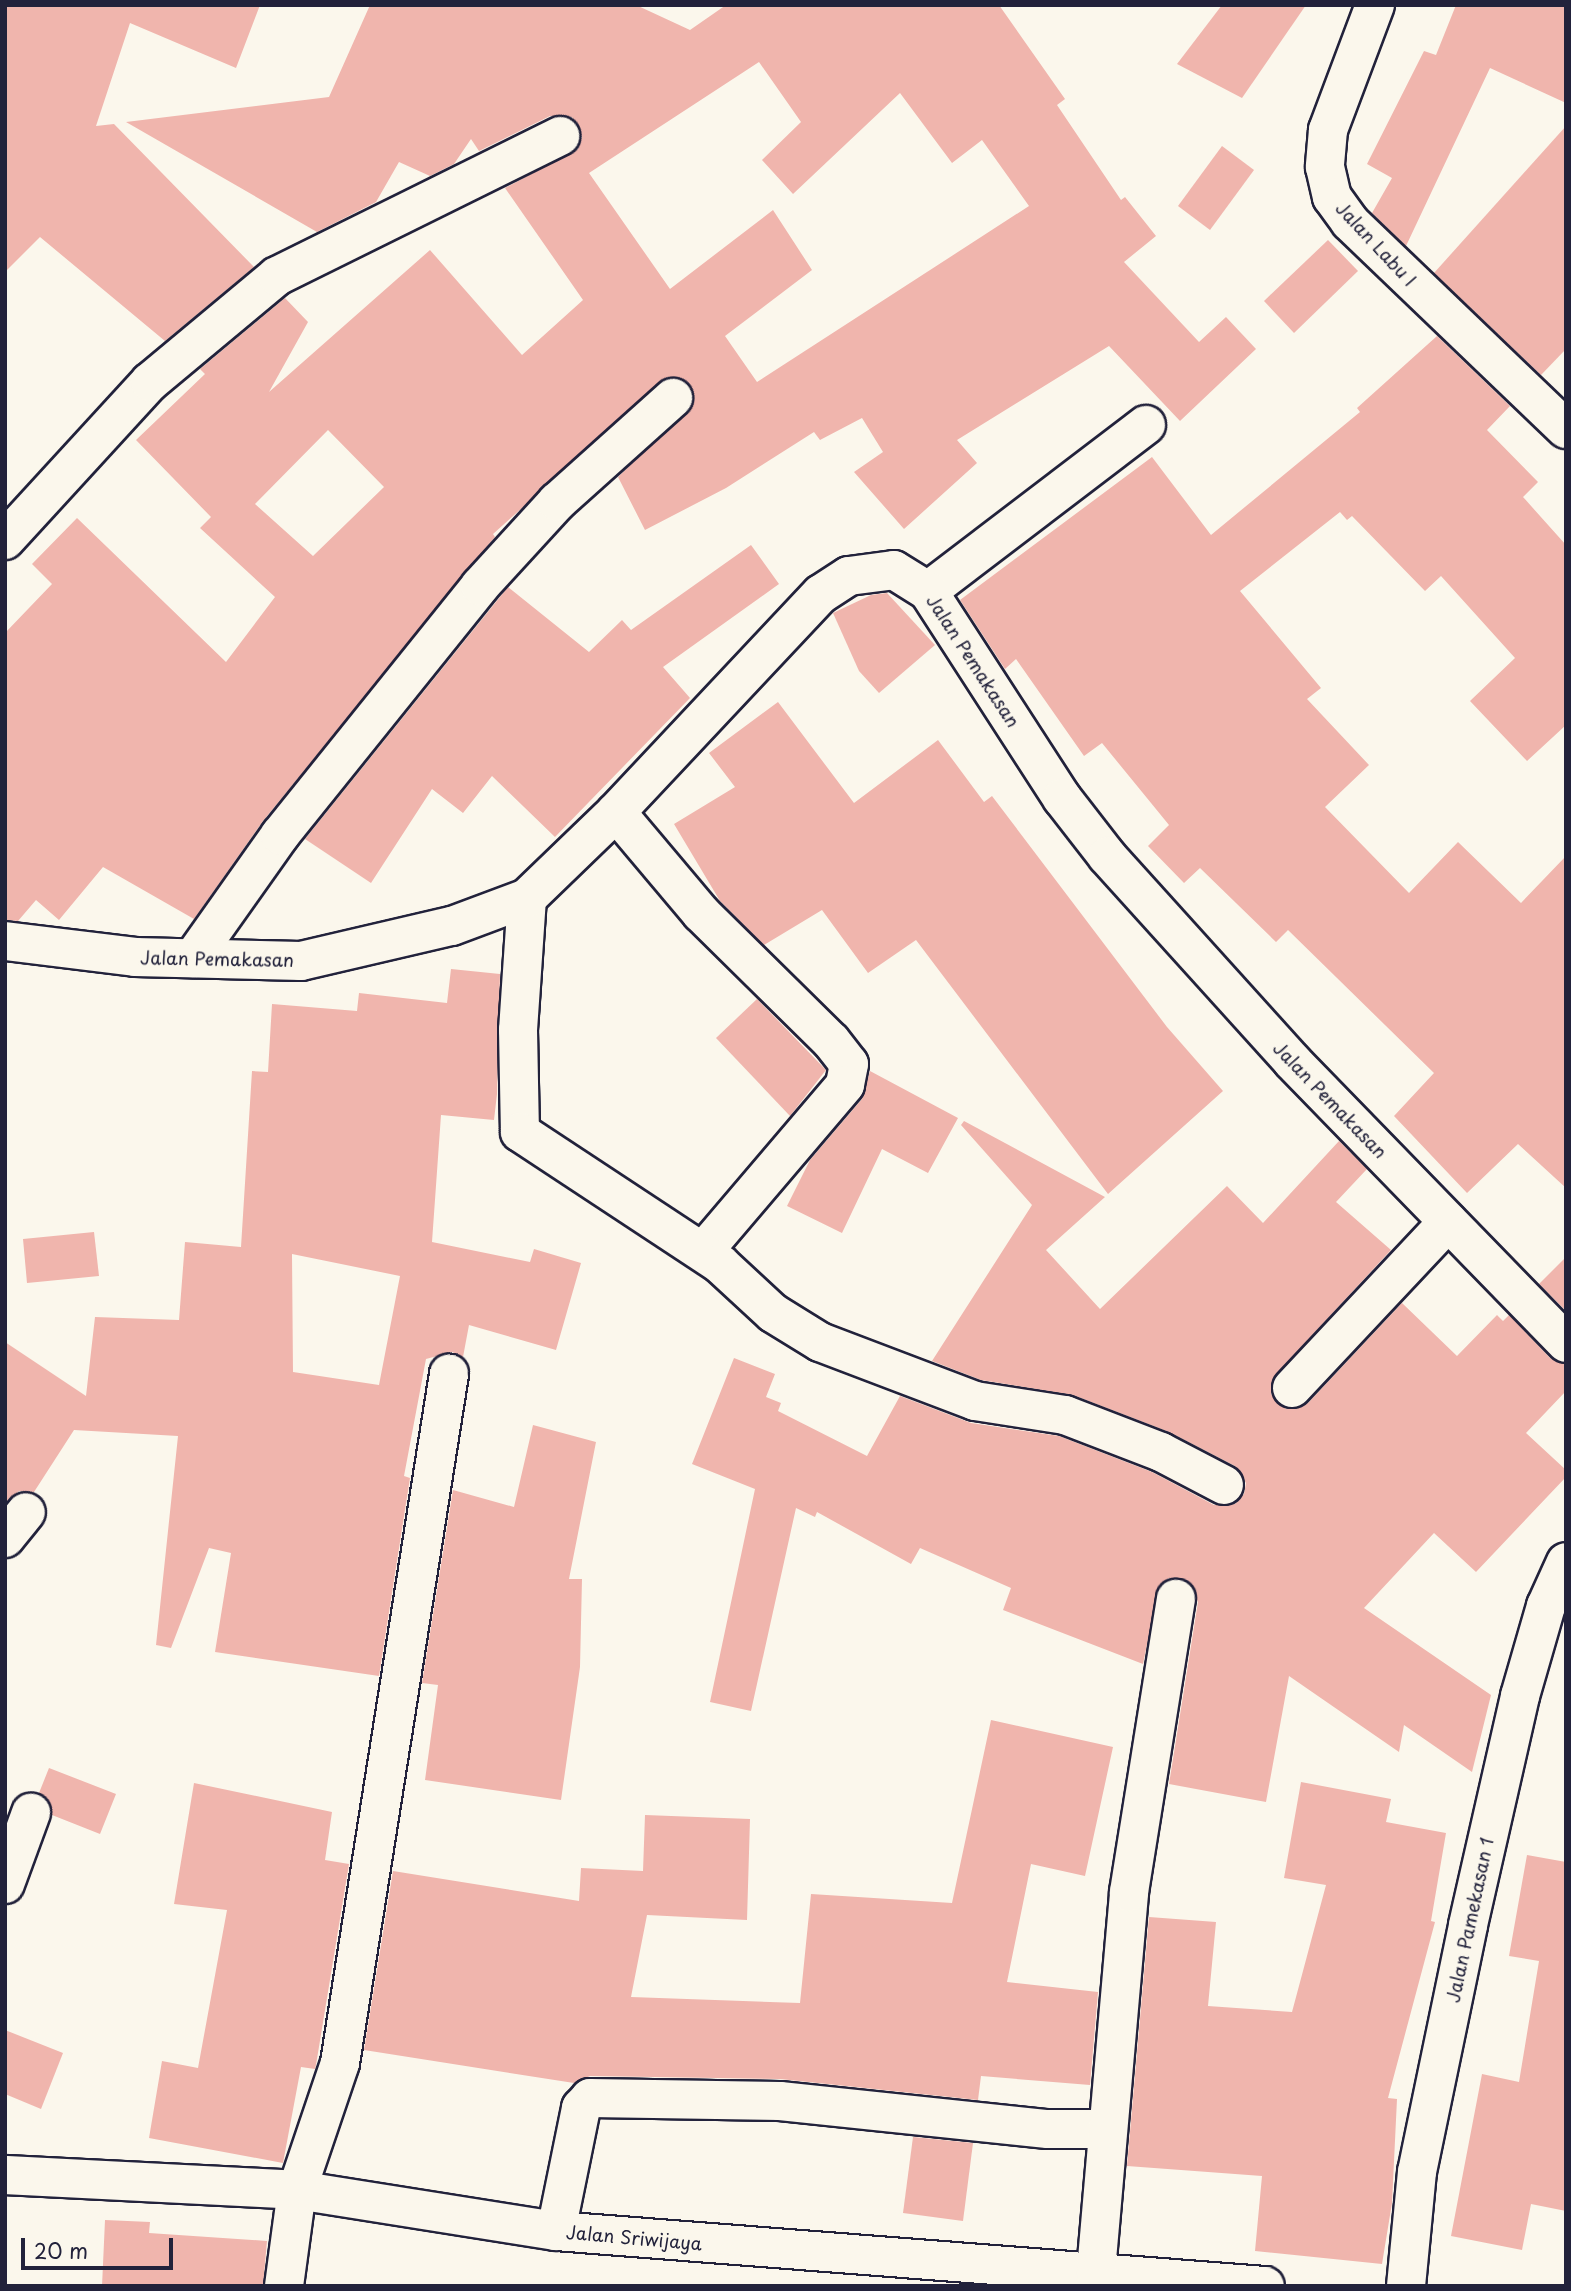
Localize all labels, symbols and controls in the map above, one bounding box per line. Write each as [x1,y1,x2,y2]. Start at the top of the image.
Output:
street label: Jalan Labu I [1331,197,1421,291]
street label: Jalan Pemakasan [922,590,1024,732]
street label: Jalan Pemakasan [140,947,294,971]
street label: Jalan Pemakasan [1269,1037,1391,1163]
street label: Jalan Pamekasan 1 [1442,1835,1498,2005]
street label: Jalan Sriwijaya [565,2221,703,2255]
scale bar [24,2224,177,2268]
text: 20 m [34,2234,88,2266]

